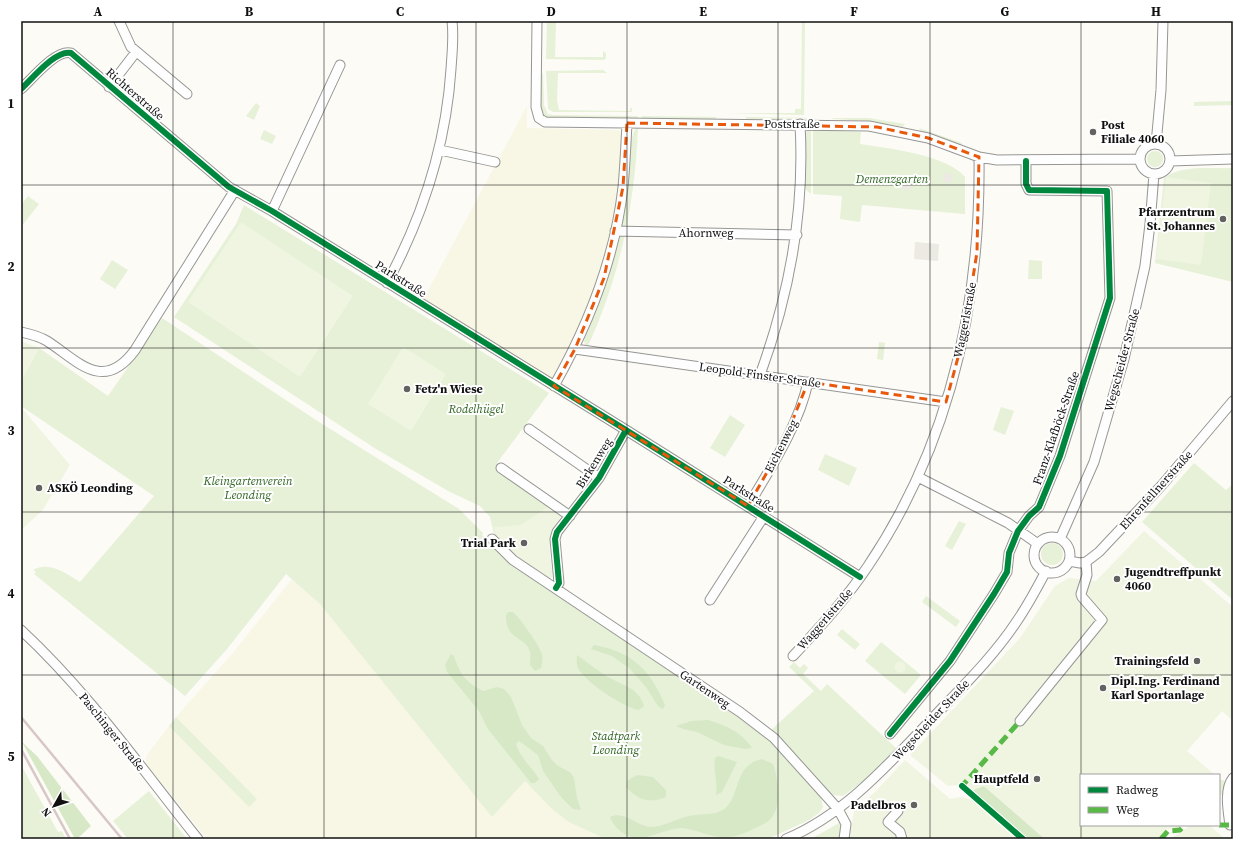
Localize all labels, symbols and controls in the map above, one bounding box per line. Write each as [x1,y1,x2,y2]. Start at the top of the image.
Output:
text: A [94,3,103,20]
text: B [245,3,254,20]
text: C [396,3,404,20]
text: D [546,3,556,20]
text: E [699,3,707,20]
text: F [850,3,858,20]
text: G [1001,3,1010,20]
text: H [1151,3,1161,20]
street label: Richterstraße [102,64,168,124]
text: 1 [7,95,15,112]
street label: Poststraße [764,116,820,132]
place label: Post Filiale 4060 [1101,117,1165,147]
marker: Post Filiale 4060 [1088,127,1098,137]
park label: Demenzgarten [855,171,929,187]
place label: Pfarrzentrum St. Johannes [1139,204,1216,234]
marker: Pfarrzentrum St. Johannes [1218,214,1228,224]
street label: Ahornweg [678,225,734,241]
street label: Parkstraße [372,257,430,301]
text: 2 [7,258,15,275]
street label: Waggerlstraße [950,281,980,359]
street label: Wegscheider Straße [1101,307,1143,413]
street label: Leopold-Finster-Straße [698,359,822,391]
street label: Franz-Klafböck-Straße [1029,369,1083,487]
place label: Fetz'n Wiese [415,381,483,397]
marker: Fetz'n Wiese [402,384,412,394]
park label: Rodelhügel [447,401,504,417]
street label: Eichenweg [761,417,801,475]
text: 3 [7,422,15,439]
street label: Birkenweg [572,435,616,491]
street label: Ehrenfellnerstraße [1116,447,1196,533]
street label: Parkstraße [720,472,778,516]
park label: Kleingartenverein Leonding [202,473,293,503]
place label: ASKÖ Leonding [47,480,133,496]
marker: ASKÖ Leonding [34,483,44,493]
place label: Trial Park [461,535,517,551]
marker: Trial Park [519,538,529,548]
place label: Jugendtreffpunkt 4060 [1124,564,1222,594]
marker: Jugendtreffpunkt 4060 [1112,574,1122,584]
text: 4 [7,585,15,602]
street label: Waggerlstraße [794,585,856,653]
place label: Trainingsfeld [1115,653,1189,669]
marker: Trainingsfeld [1192,656,1202,666]
street label: Gartenweg [677,666,733,712]
place label: Dipl.Ing. Ferdinand Karl Sportanlage [1111,673,1220,703]
street label: Wegscheider Straße [889,676,973,764]
marker: Dipl.Ing. Ferdinand Karl Sportanlage [1098,683,1108,693]
street label: Paschinger Straße [75,689,149,775]
park label: Stadtpark Leonding [592,728,641,758]
text: 5 [7,748,15,765]
place label: Hauptfeld [974,771,1029,787]
marker: Hauptfeld [1032,774,1042,784]
legend [1080,774,1220,826]
text: Radweg [1116,782,1158,798]
north arrow [34,786,74,826]
place label: Padelbros [850,797,907,813]
marker: Padelbros [909,800,919,810]
text: Weg [1116,802,1139,818]
text: N [38,804,55,820]

